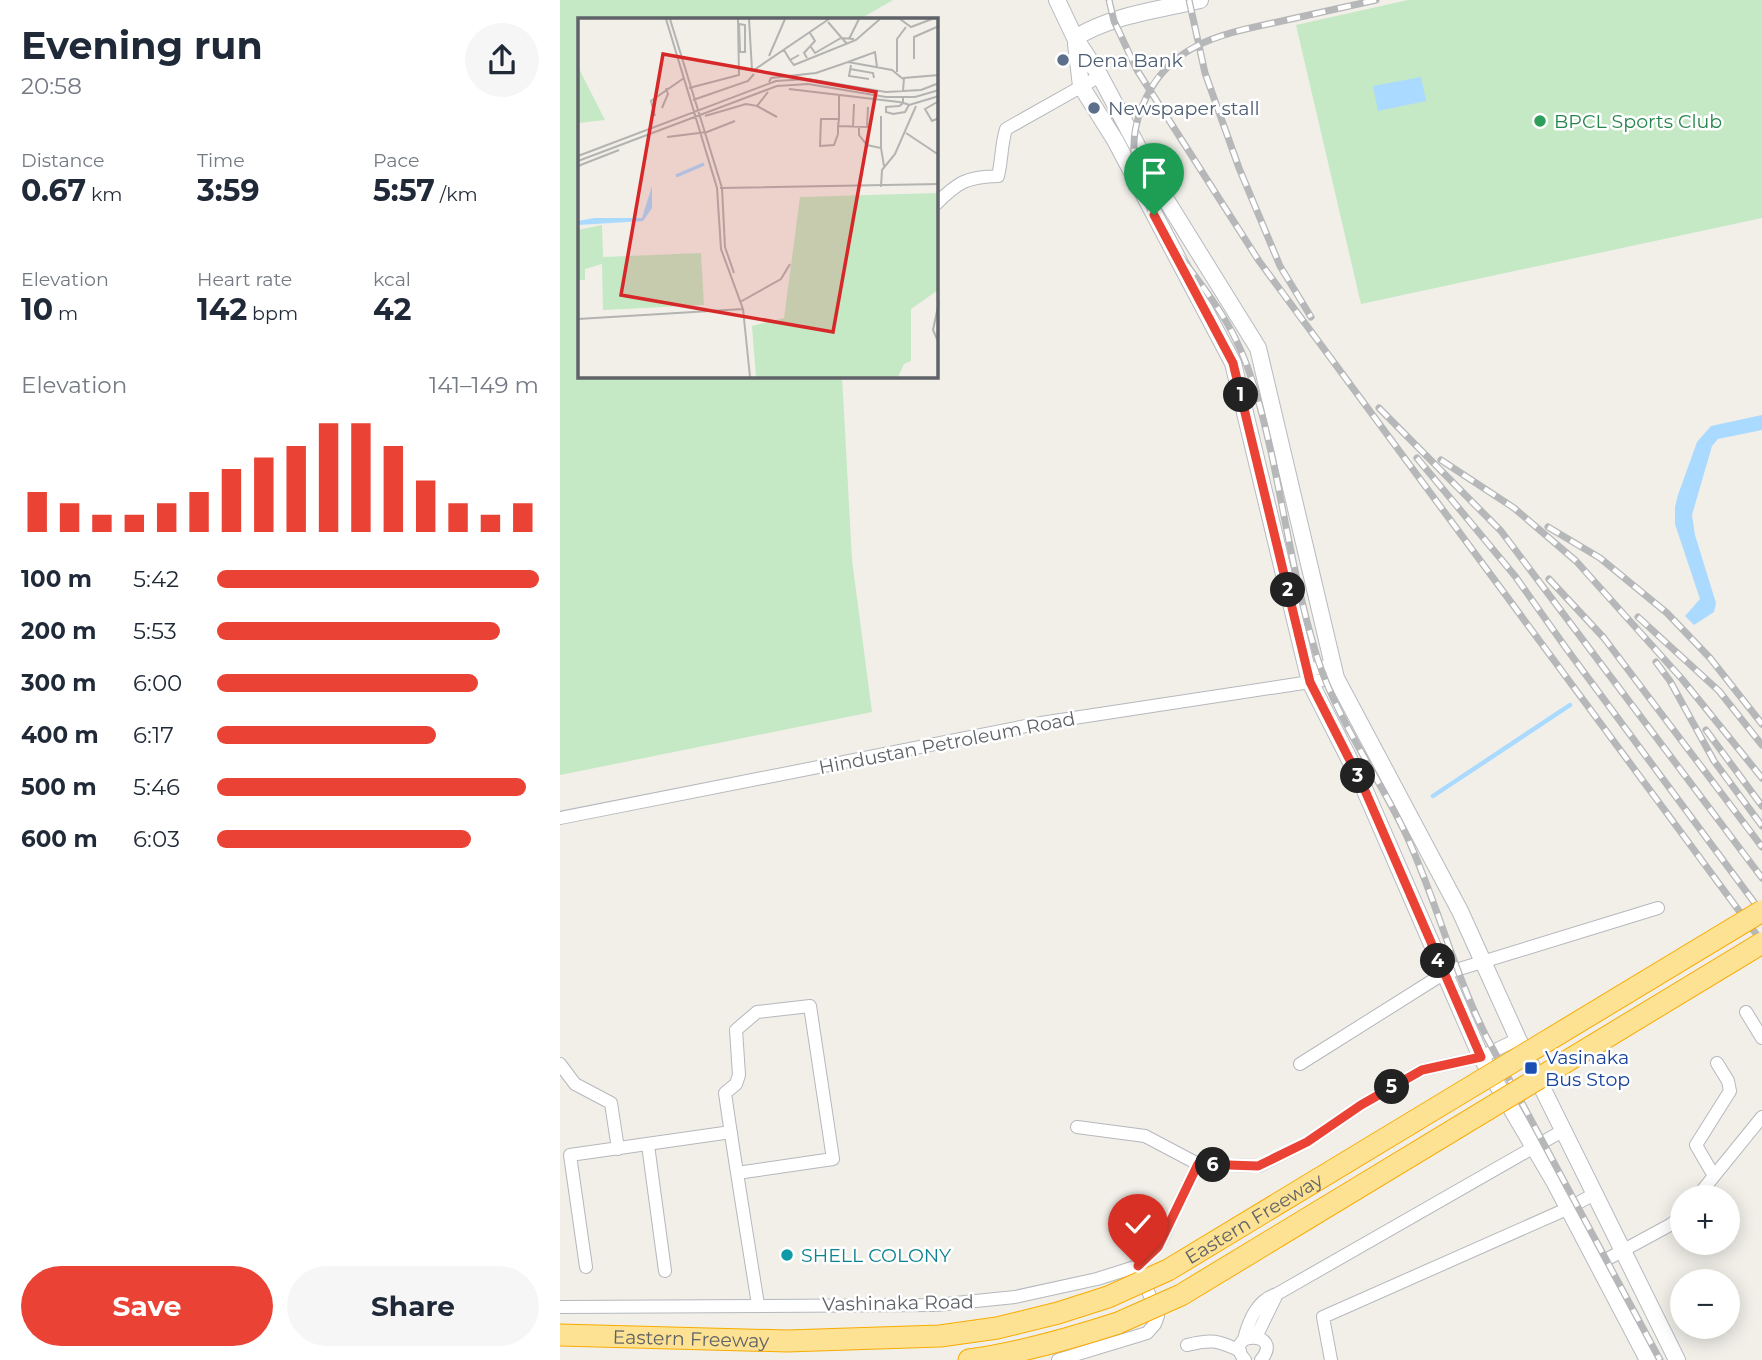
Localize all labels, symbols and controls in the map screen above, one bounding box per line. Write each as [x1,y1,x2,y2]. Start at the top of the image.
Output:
inset map [578,18,938,378]
text: Evening run [21,22,263,69]
button: share [465,23,539,97]
place label: Dena Bank [1077,49,1184,72]
marker: Dena Bank [1055,52,1071,68]
text: 20:58 [21,72,82,100]
place label: Newspaper stall [1108,97,1260,120]
marker: Newspaper stall [1086,100,1102,116]
place label: BPCL Sports Club [1554,110,1722,133]
marker: BPCL Sports Club [1532,113,1548,129]
pin [1124,143,1184,215]
text: Distance [21,149,104,172]
text: Time [197,149,245,172]
text: Pace [373,149,420,172]
icon: arrive [1135,154,1173,192]
text: 0.67 [21,172,86,209]
text: 3:59 [197,172,260,209]
text: 5:57 [373,172,435,209]
text: km [86,183,122,206]
text: /km [435,183,478,206]
text: Elevation [21,268,109,291]
text: Heart rate [197,268,292,291]
text: kcal [373,268,411,291]
text: 10 [21,291,53,328]
text: 142 [197,291,247,328]
text: 42 [373,291,411,328]
text: m [53,302,78,325]
text: bpm [247,302,298,325]
text: Elevation [21,371,127,399]
text: 141–149 m [429,371,539,399]
pin: 1 [1224,378,1258,412]
text: 1 [1237,383,1244,406]
text: 100 m [21,565,92,593]
text: 5:42 [133,565,179,593]
pin: 2 [1270,572,1306,608]
text: 2 [1282,578,1293,601]
text: 200 m [21,617,96,645]
text: 5:53 [133,617,177,645]
text: 300 m [21,669,97,697]
text: 6:00 [133,669,182,697]
street label: Hindustan Petroleum Road [817,707,1077,779]
text: 400 m [21,721,99,749]
text: 6:17 [133,721,174,749]
pin: 3 [1340,758,1376,794]
text: 3 [1352,764,1363,787]
text: 500 m [21,773,97,801]
text: 5:46 [133,773,180,801]
text: 600 m [21,825,98,853]
text: 6:03 [133,825,180,853]
pin: 4 [1420,944,1456,978]
text: 4 [1431,949,1444,972]
place label: Vasinaka Bus Stop [1545,1046,1630,1091]
marker: Vasinaka Bus Stop [1523,1060,1539,1076]
pin: 5 [1374,1070,1410,1104]
text: 5 [1386,1075,1397,1098]
pin: 6 [1196,1148,1230,1182]
text: 6 [1206,1153,1219,1176]
street label: Eastern Freeway [1181,1167,1327,1269]
map controls [1670,1185,1740,1339]
button: + [1670,1185,1740,1255]
pin [1108,1194,1168,1266]
icon: check [1119,1205,1157,1243]
place label: SHELL COLONY [801,1244,952,1267]
marker: SHELL COLONY [779,1247,795,1263]
button: Save [21,1266,273,1346]
button: Share [287,1266,539,1346]
button: − [1670,1269,1740,1339]
street label: Vashinaka Road [822,1290,974,1316]
street label: Eastern Freeway [612,1325,770,1352]

